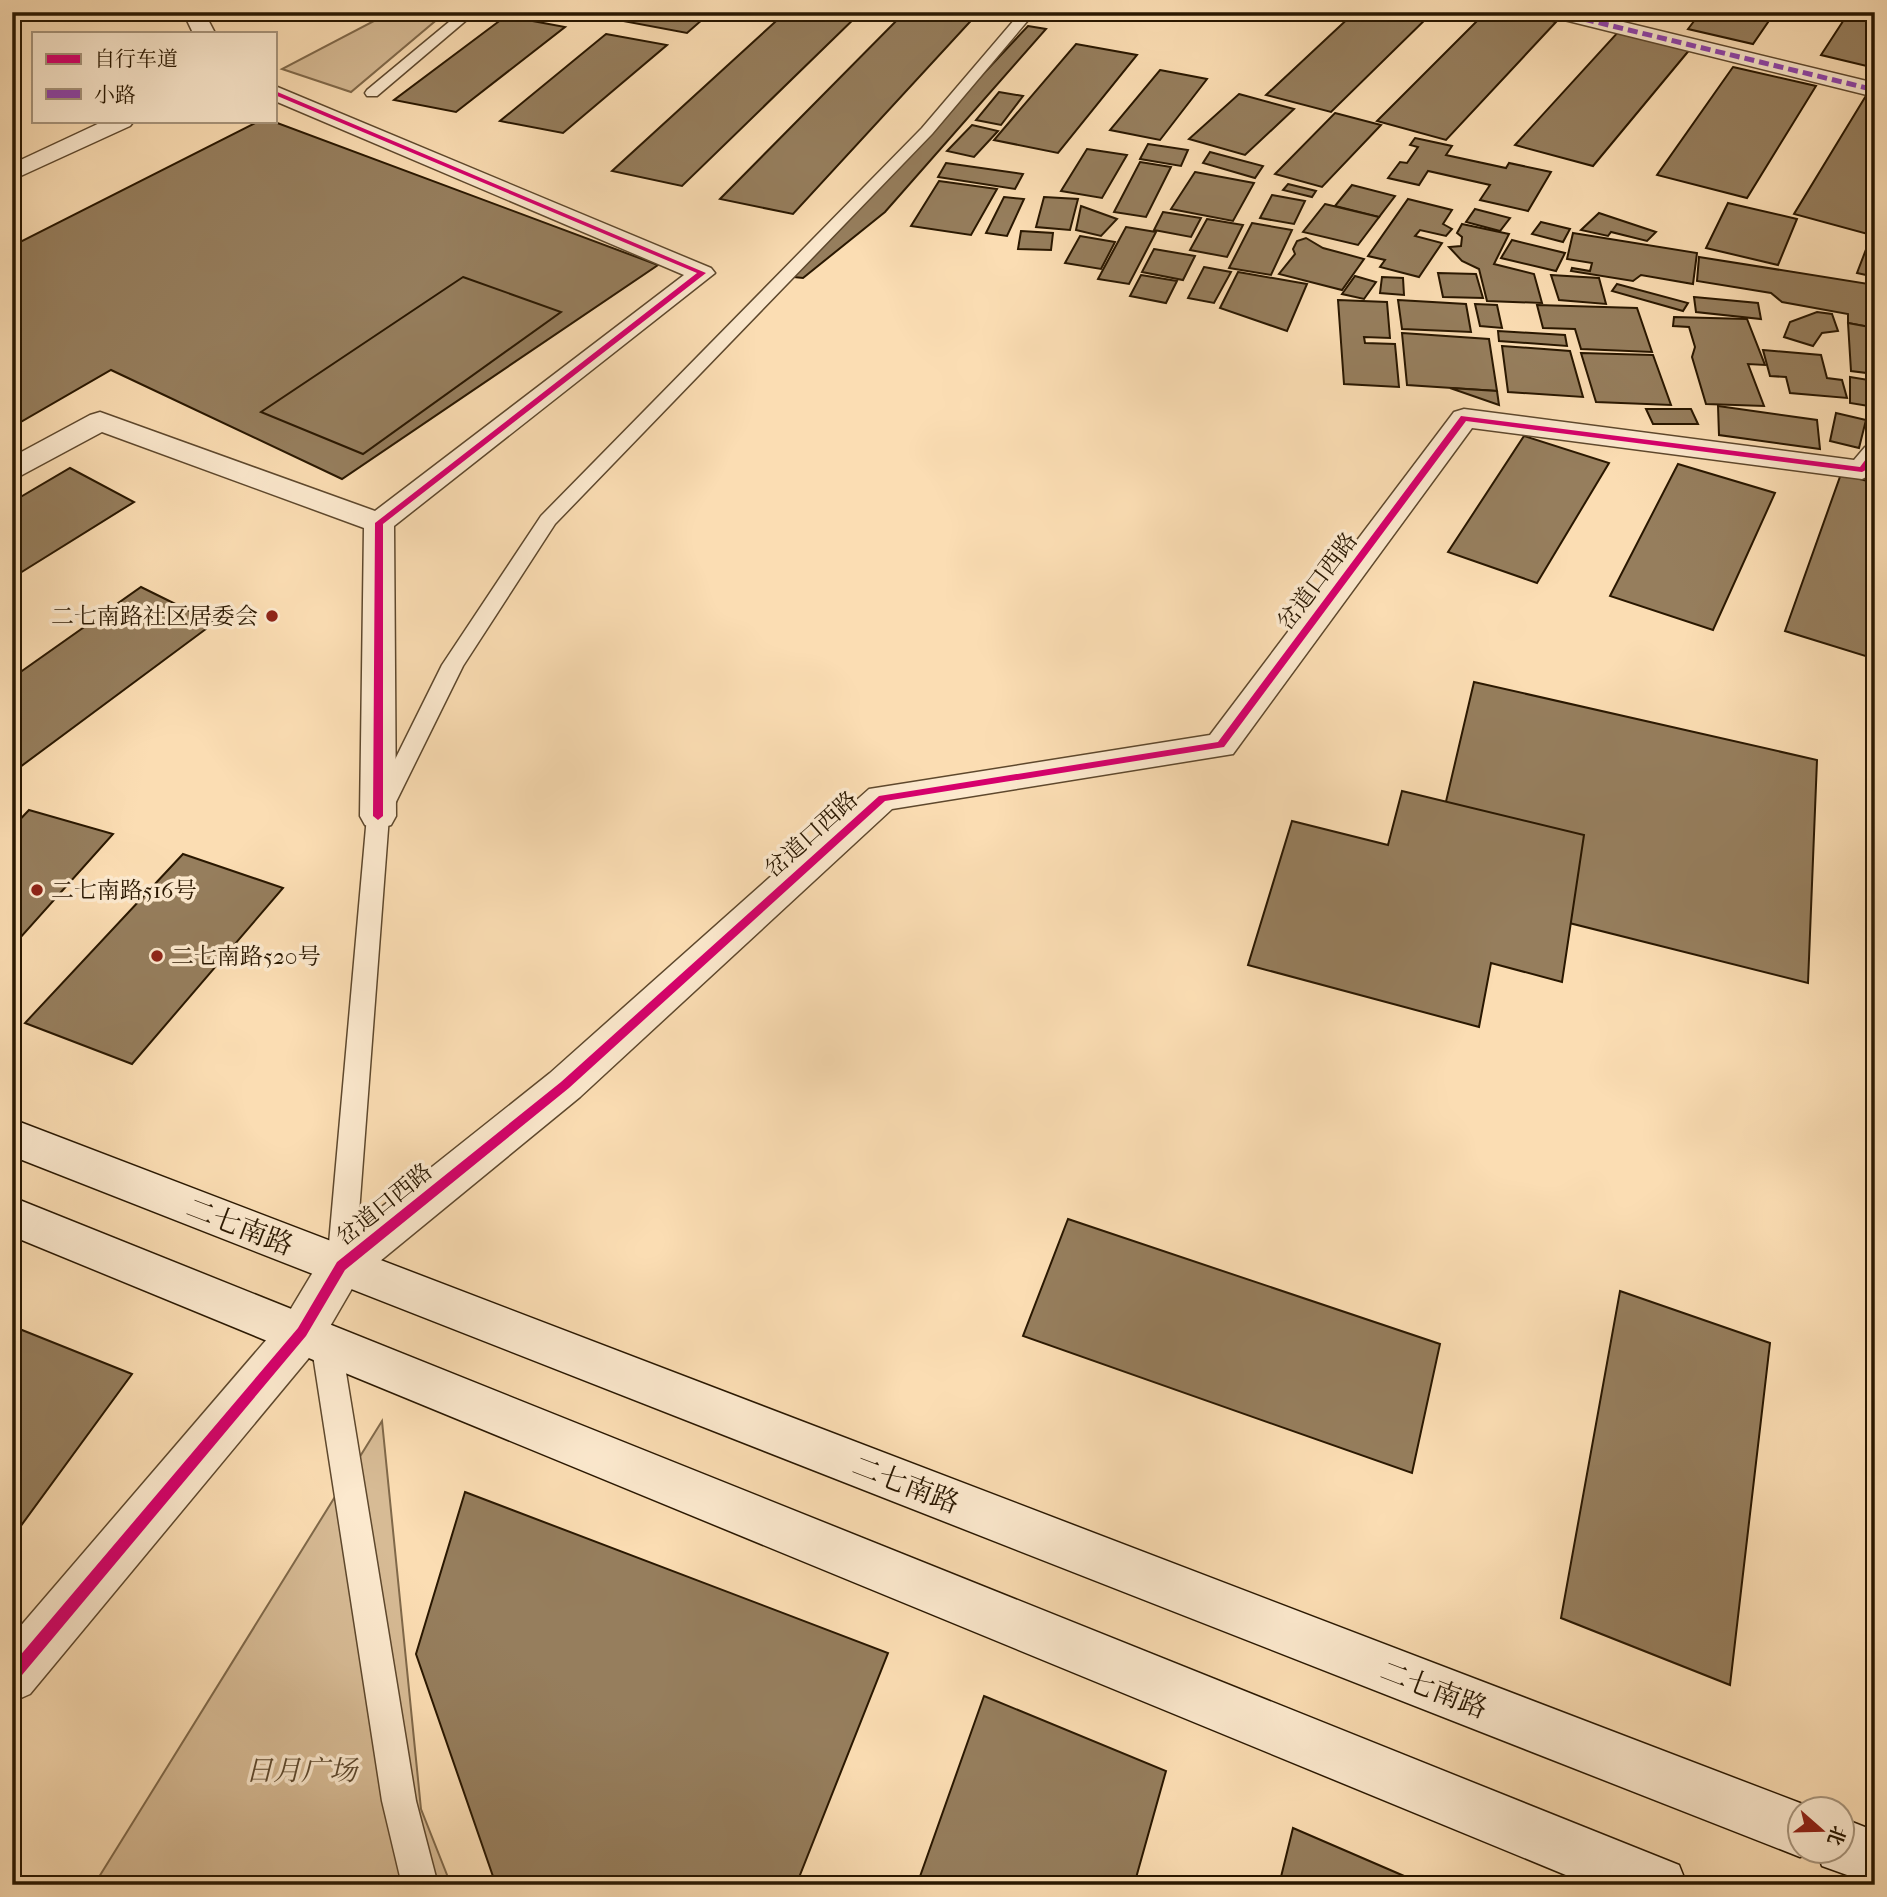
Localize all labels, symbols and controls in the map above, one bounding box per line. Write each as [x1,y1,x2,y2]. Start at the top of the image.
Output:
legend [32,32,276,122]
text: 自行车道 [94,47,178,71]
text: 小路 [94,83,136,107]
street label: 岔道口西路 [1272,527,1363,635]
place label: 二七南路社区居委会 [51,603,258,630]
marker: 二七南路社区居委会 [264,608,280,624]
street label: 岔道口西路 [760,786,863,883]
place label: 二七南路516号 [51,877,197,904]
marker: 二七南路516号 [29,882,45,898]
place label: 二七南路520号 [171,943,320,970]
marker: 二七南路520号 [149,948,165,964]
street label: 岔道口西路 [331,1158,437,1251]
street label: 二七南路 [182,1191,298,1262]
street label: 二七南路 [848,1449,964,1520]
street label: 二七南路 [1376,1654,1492,1725]
park label: 日月广场 [245,1754,359,1787]
north arrow [1786,1796,1856,1866]
text: 北 [1822,1823,1850,1848]

